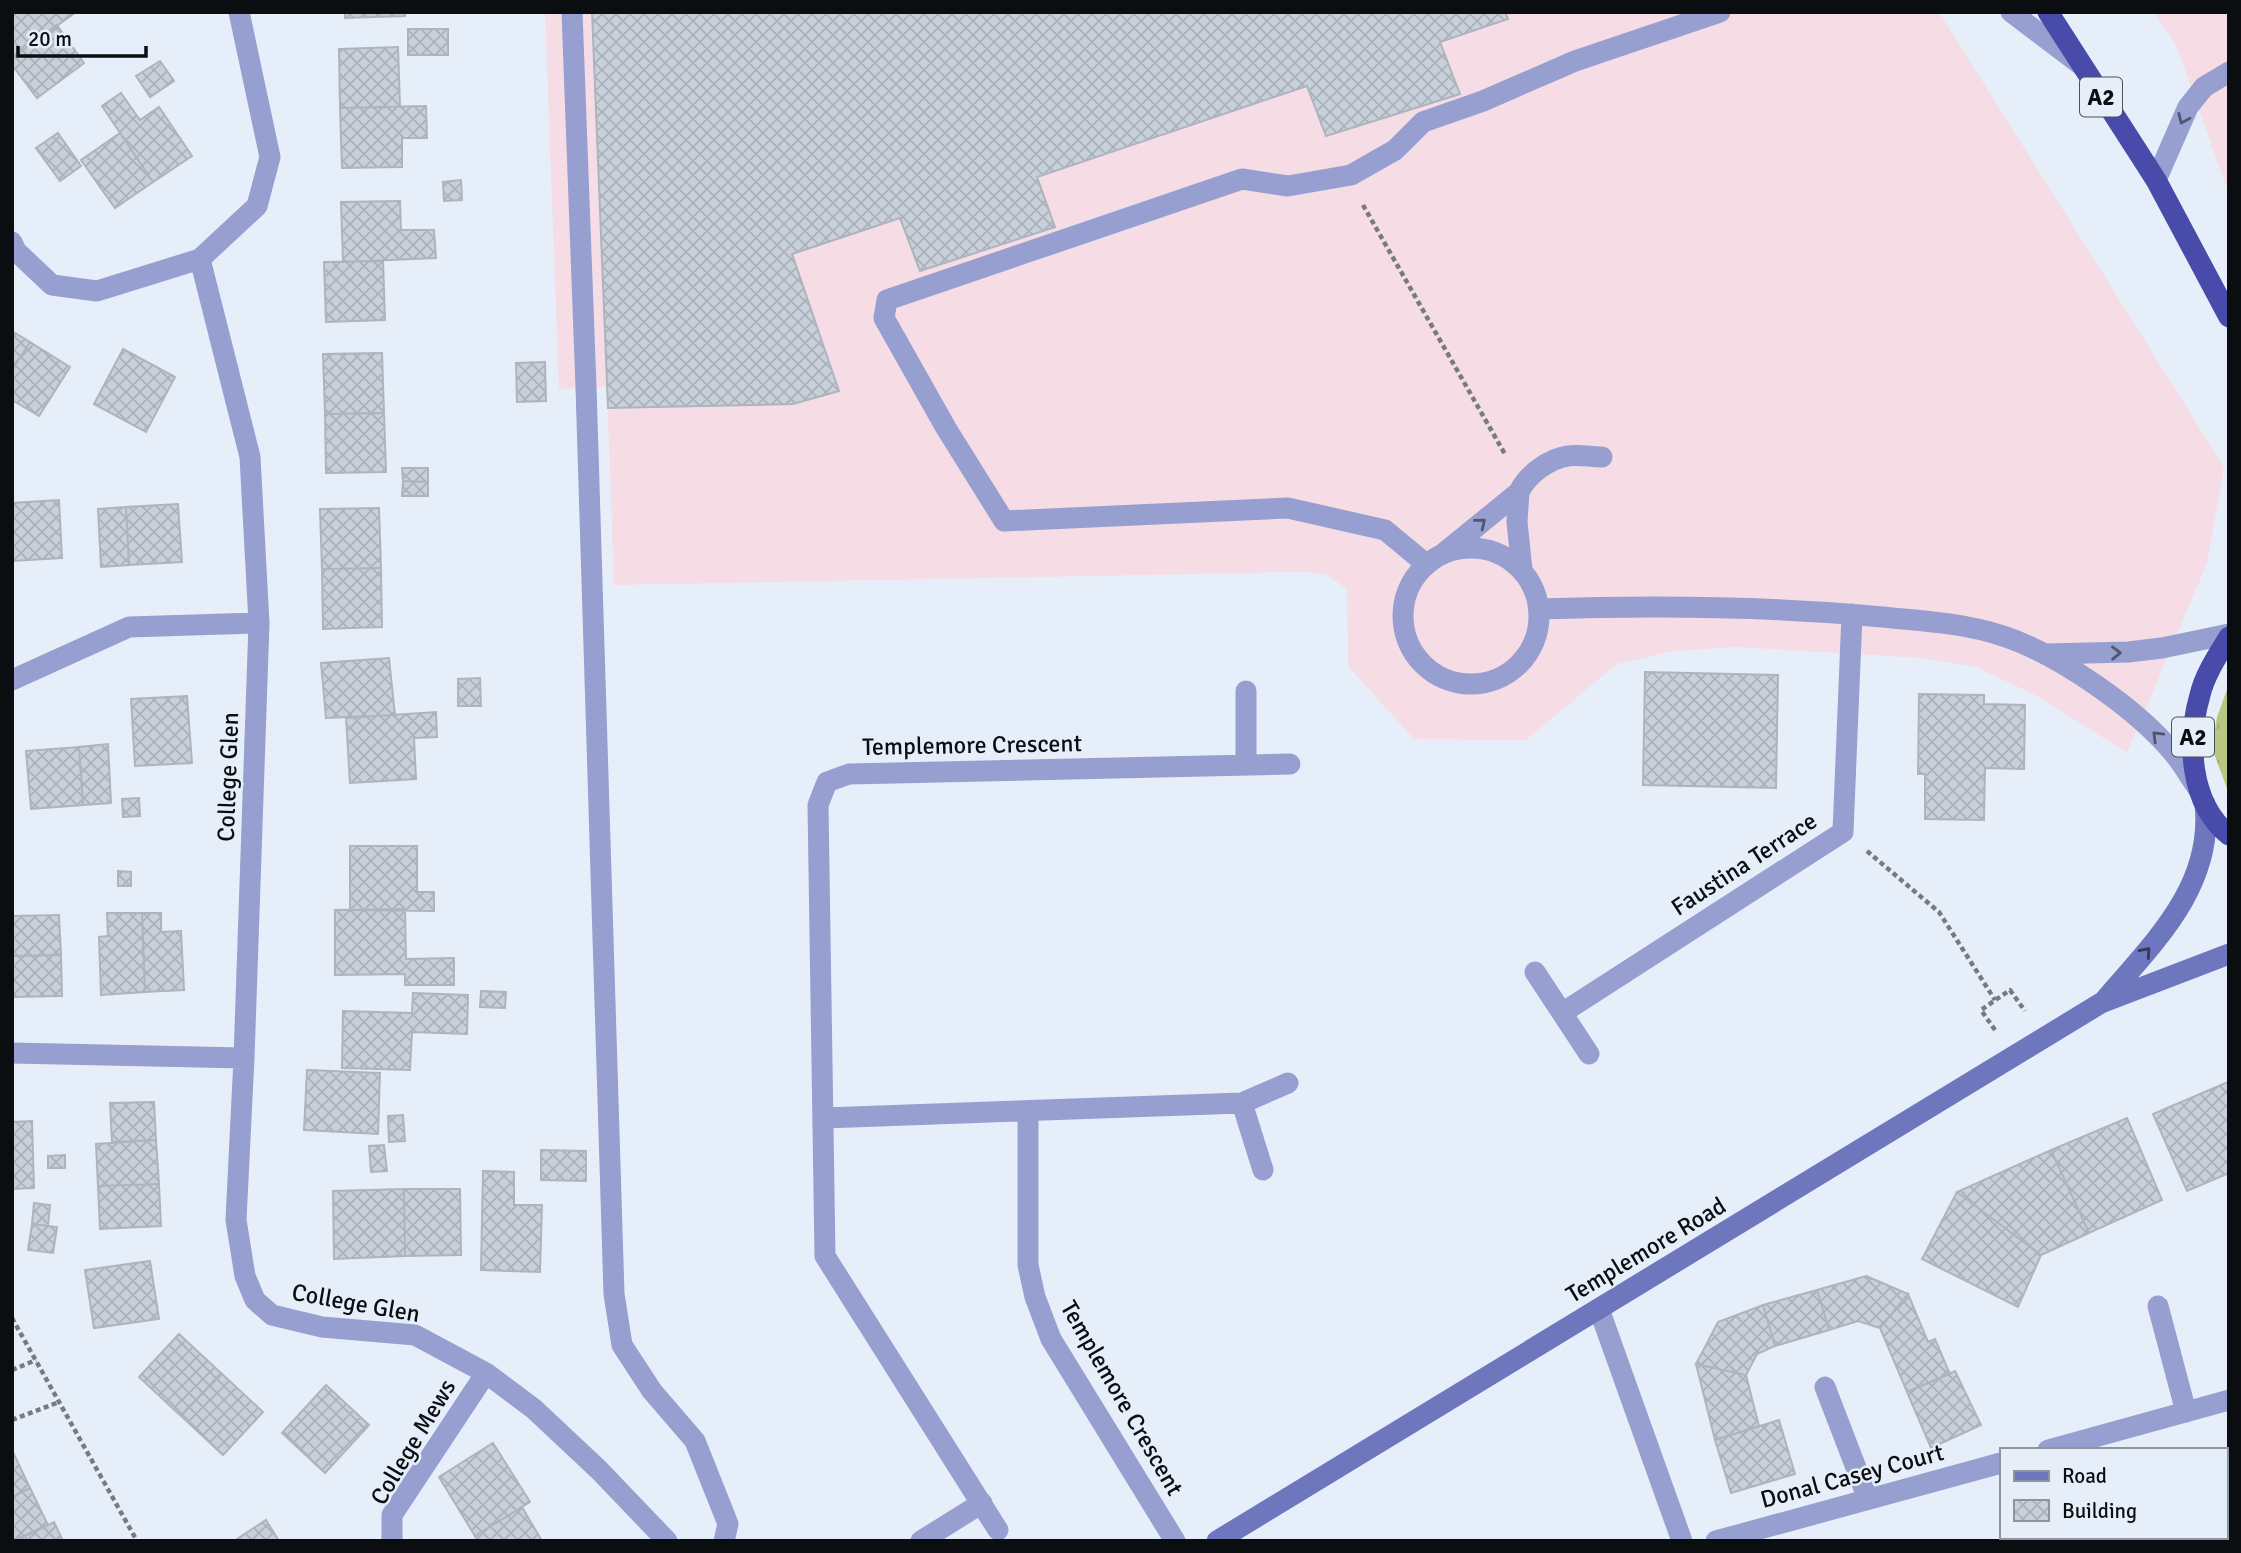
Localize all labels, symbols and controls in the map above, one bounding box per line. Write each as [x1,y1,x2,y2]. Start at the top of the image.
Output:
scale bar [18,14,145,58]
text: 20 m [28,26,72,52]
road number: A2 [2080,78,2122,116]
one-way arrow [2177,111,2191,124]
one-way arrow [1474,518,1486,531]
one-way arrow [2110,645,2121,660]
street label: College Glen [211,712,245,842]
road number: A2 [2172,718,2214,757]
street label: Templemore Crescent [862,728,1082,762]
one-way arrow [2152,732,2165,745]
street label: Faustina Terrace [1666,806,1822,922]
one-way arrow [2138,947,2150,960]
street label: Templemore Road [1561,1190,1731,1310]
street label: College Glen [290,1277,422,1329]
street label: Templemore Crescent [1054,1295,1190,1501]
street label: College Mews [364,1374,462,1510]
street label: Donal Casey Court [1757,1437,1947,1515]
legend [2000,1448,2227,1539]
text: Road [2062,1463,2107,1489]
text: Building [2062,1498,2137,1524]

